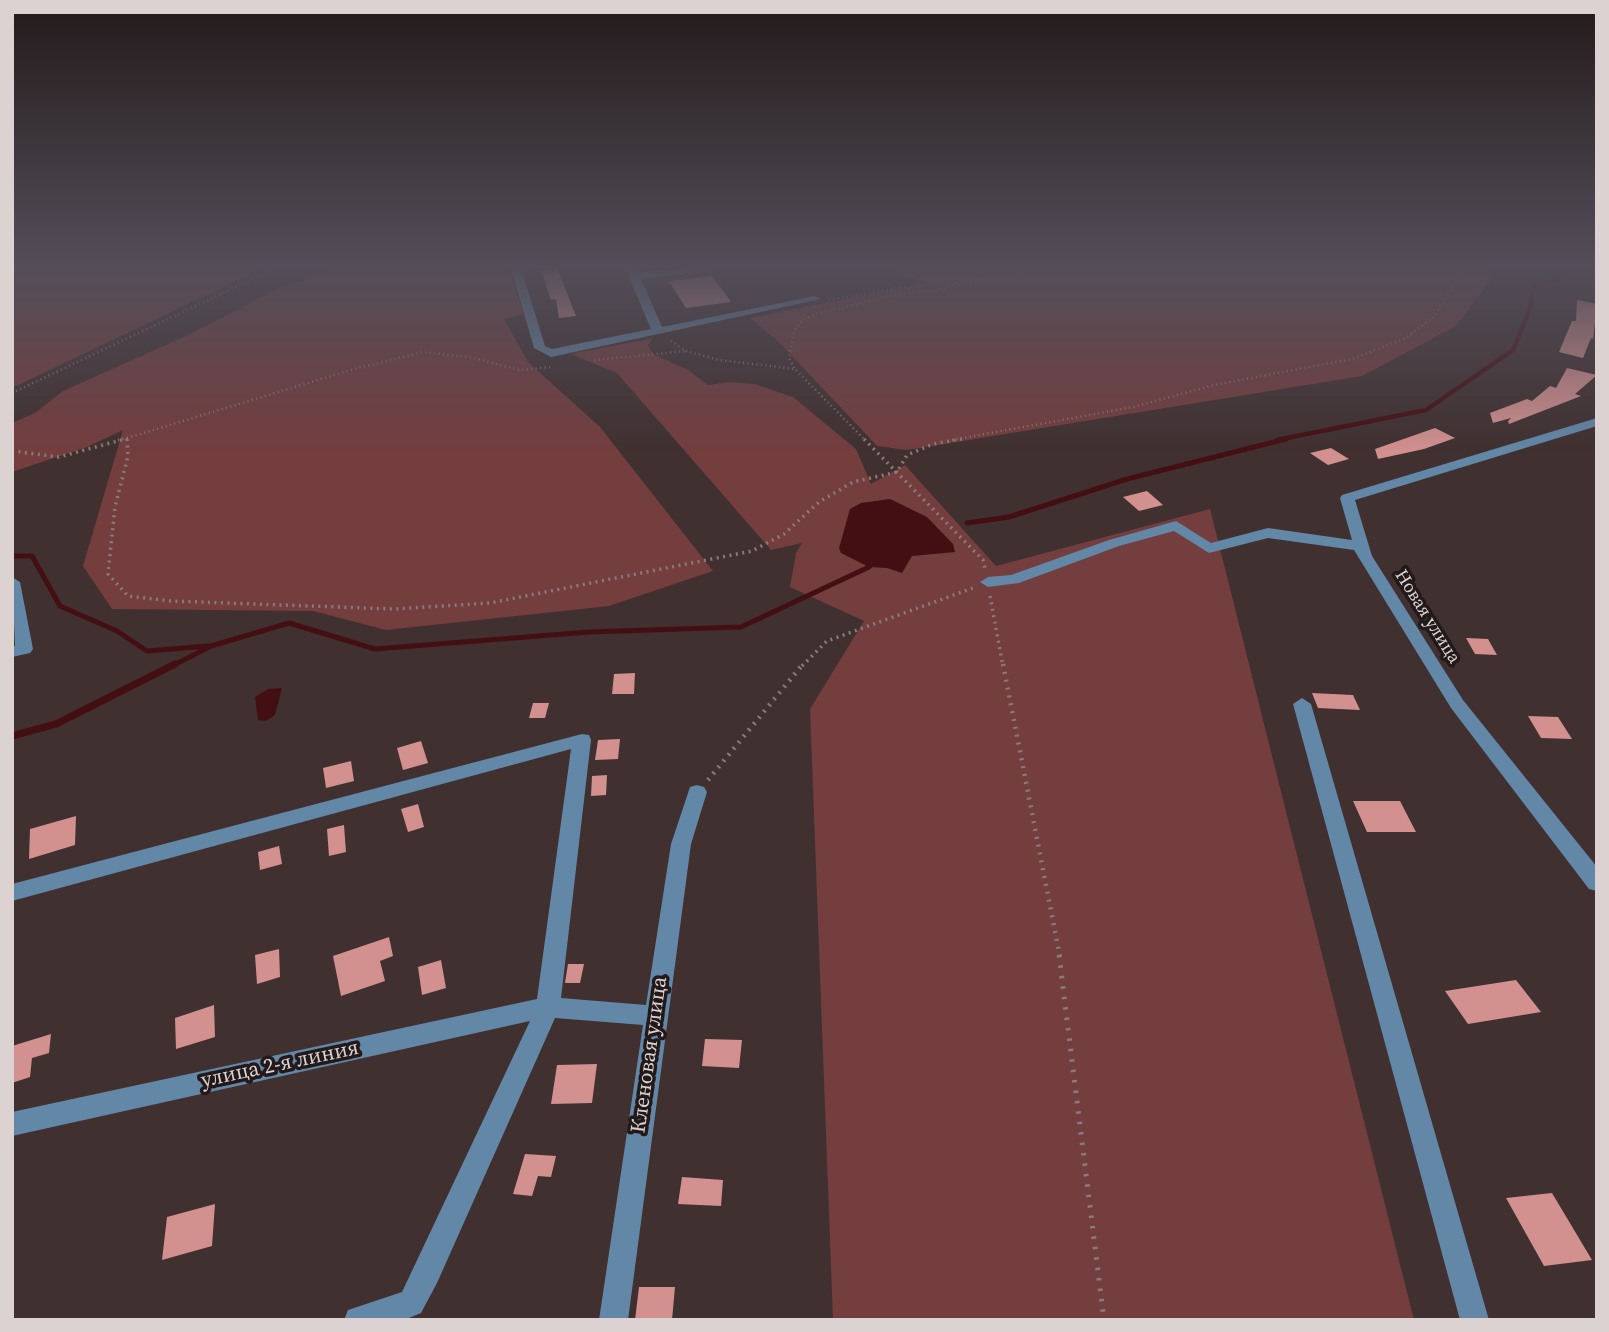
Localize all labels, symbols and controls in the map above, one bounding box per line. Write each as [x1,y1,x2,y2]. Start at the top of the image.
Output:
street label: Новая улица [1390,566,1464,668]
street label: Кленовая улица [627,975,673,1135]
street label: улица 2-я линия [199,1036,361,1094]

